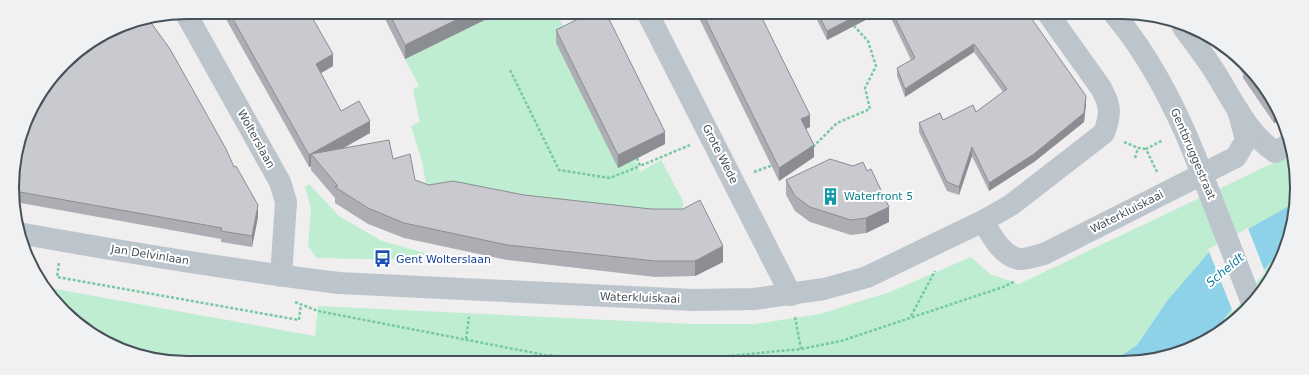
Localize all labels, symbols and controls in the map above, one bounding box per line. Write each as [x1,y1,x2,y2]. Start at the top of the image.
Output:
street label: Gentbruggestraat [1168,106,1218,202]
street label: Wolterslaan [235,107,277,171]
street label: Grote Wede [699,122,741,186]
building icon: Waterfront 5 [821,186,841,206]
street label: Waterkluiskaai [1088,188,1166,236]
place label: Waterfront 5 [844,190,913,203]
street label: Jan Delvinlaan [109,242,190,268]
bus stop icon: Gent Wolterslaan [373,249,393,269]
water label: Scheldt [1203,249,1248,290]
place label: Gent Wolterslaan [396,253,491,266]
street label: Waterkluiskaai [600,290,680,306]

